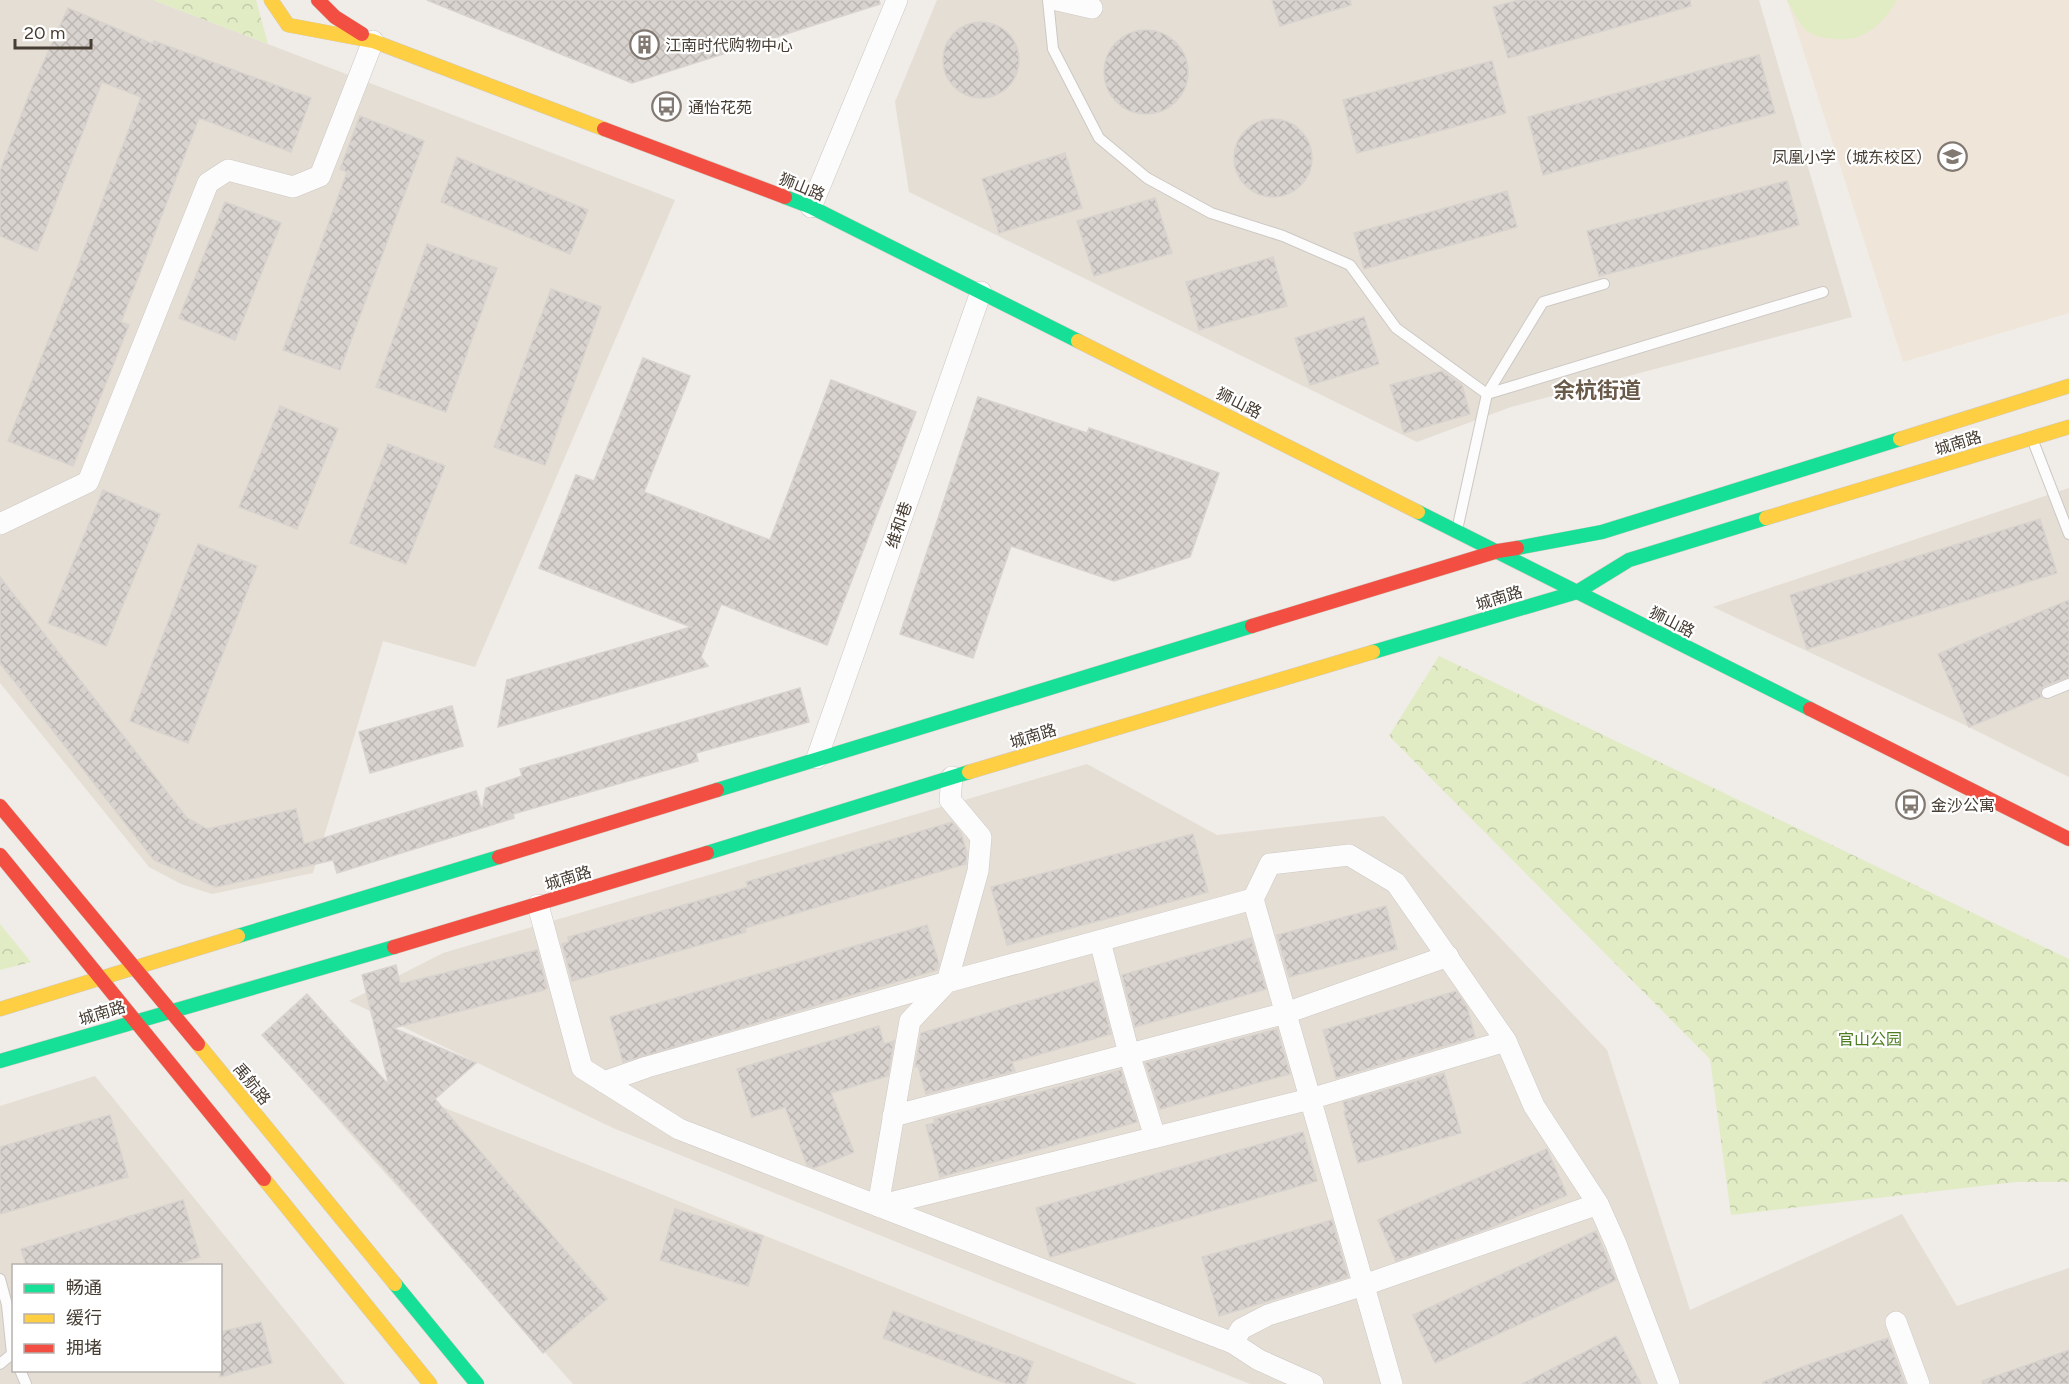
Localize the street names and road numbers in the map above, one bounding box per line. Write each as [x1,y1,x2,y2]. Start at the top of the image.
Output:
street label: 狮山路 [776,169,828,205]
street label: 狮山路 [1213,384,1265,422]
street label: 城南路 [1932,427,1984,459]
street label: 维和巷 [882,499,916,551]
street label: 城南路 [1473,582,1525,614]
street label: 狮山路 [1646,603,1698,641]
street label: 城南路 [1007,720,1059,752]
street label: 城南路 [542,862,594,894]
street label: 城南路 [76,997,128,1029]
street label: 禹航路 [230,1059,274,1109]

